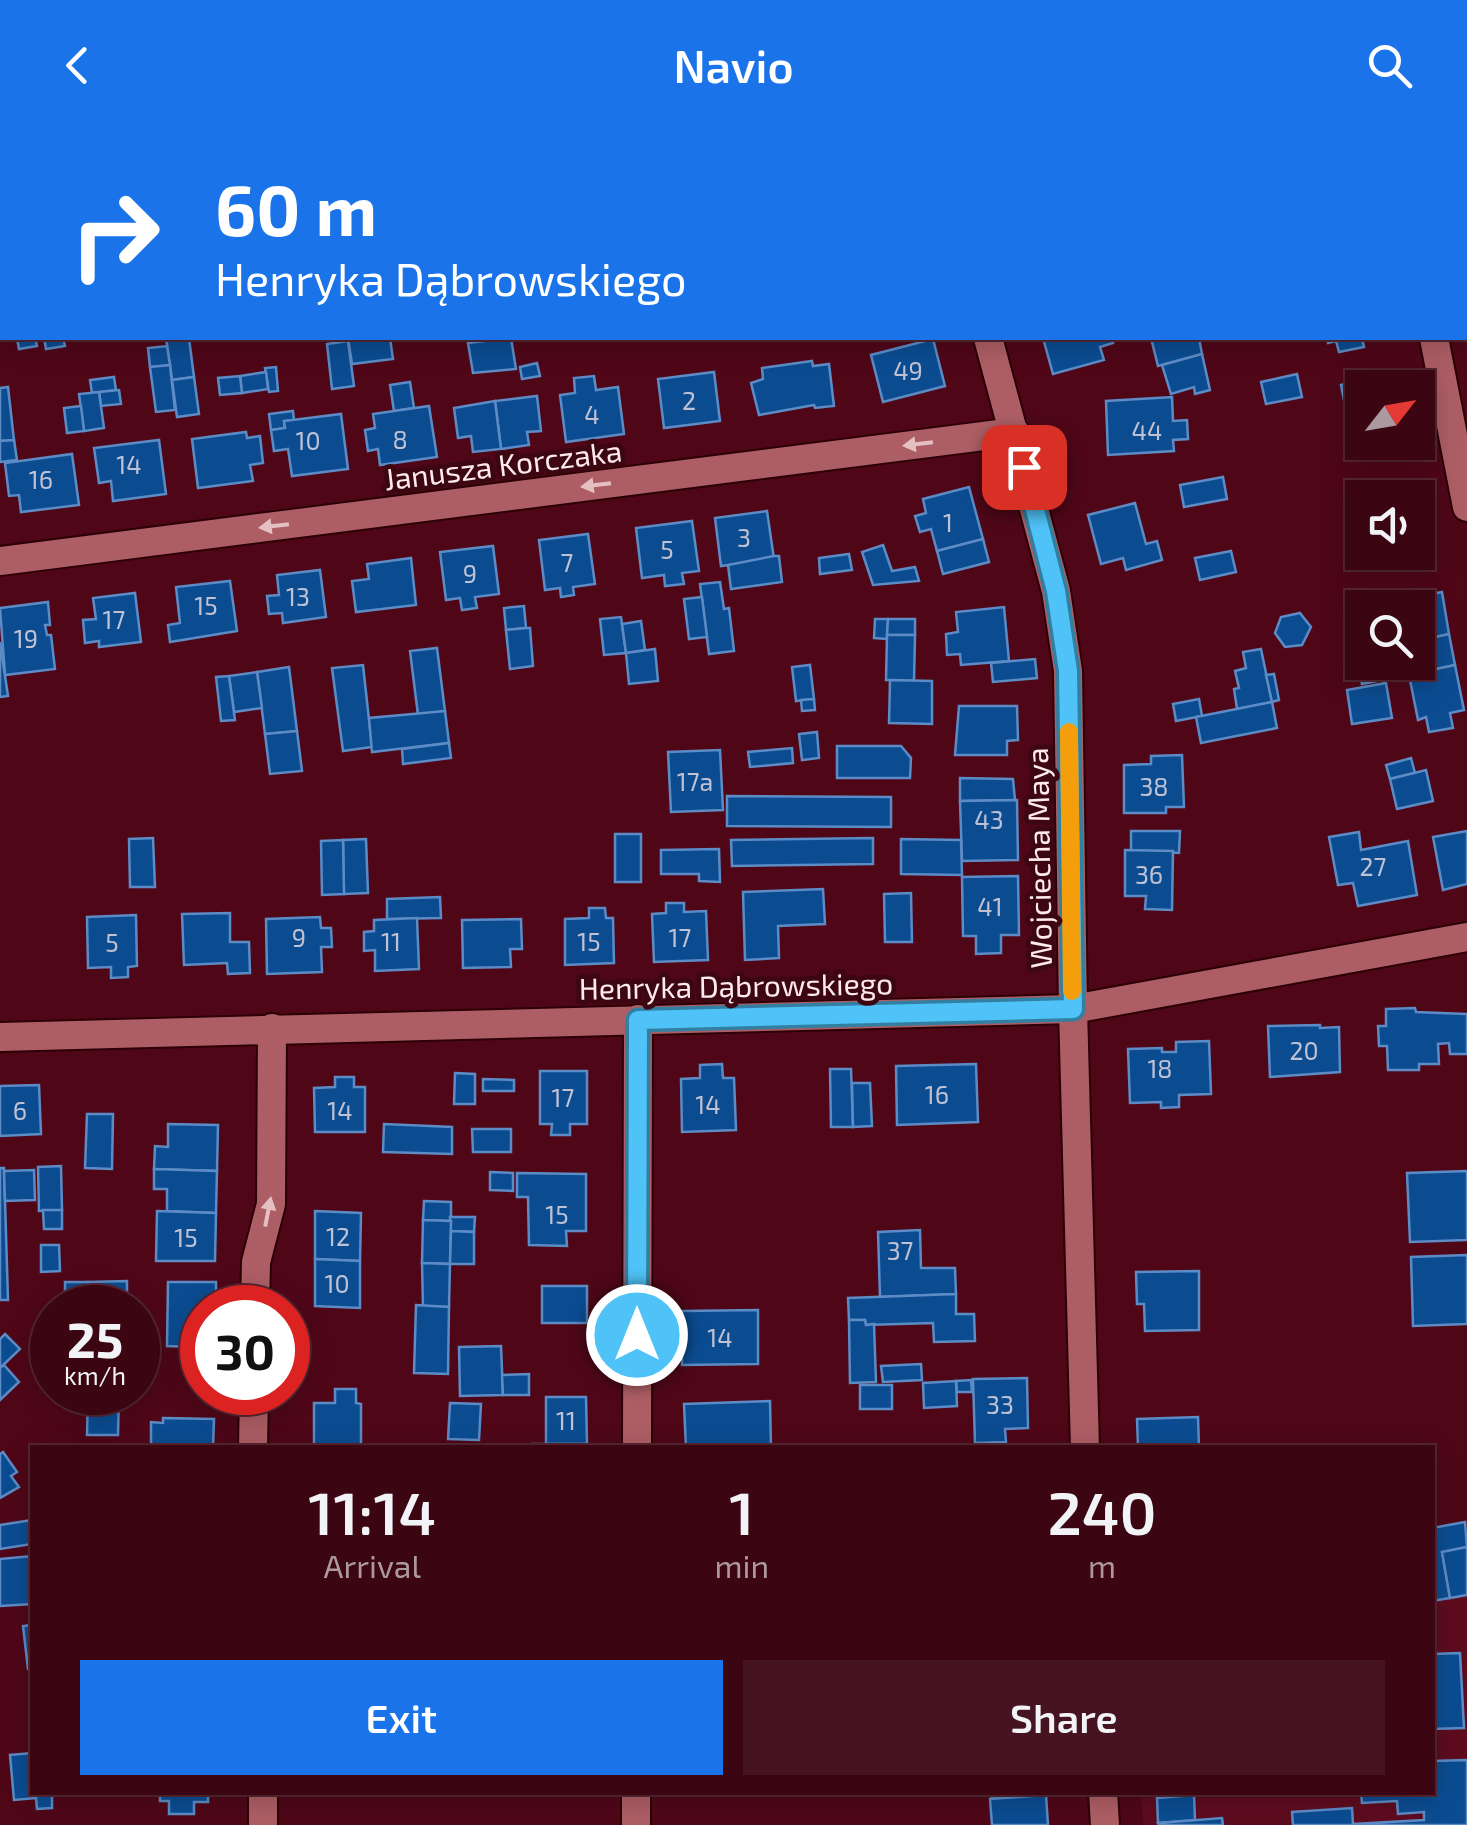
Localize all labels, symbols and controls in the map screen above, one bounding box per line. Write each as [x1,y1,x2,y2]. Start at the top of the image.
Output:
icon: back [50,38,105,93]
text: Navio [673,38,794,92]
icon: search [1362,38,1417,93]
text: 60 m [215,166,377,250]
icon: right [50,170,180,300]
text: Henryka Dąbrowskiego [215,251,687,305]
house number: 49 [893,355,923,385]
north arrow [1345,370,1435,460]
map controls [1345,370,1435,680]
house number: 2 [682,385,696,415]
house number: 4 [584,399,600,429]
house number: 44 [1132,415,1162,445]
house number: 8 [392,424,408,454]
house number: 10 [295,425,321,455]
pin [982,425,1067,510]
street label: Janusza Korczaka [382,432,624,496]
one-way arrow [902,436,934,452]
icon: arrive [997,440,1052,495]
house number: 14 [116,449,142,479]
house number: 16 [29,464,53,494]
one-way arrow [580,478,611,494]
button: sound [1345,480,1435,570]
house number: 1 [943,507,953,537]
one-way arrow [257,519,289,535]
house number: 3 [737,522,751,552]
house number: 5 [660,534,674,564]
house number: 7 [561,547,574,577]
house number: 9 [463,558,477,588]
house number: 13 [286,581,310,611]
house number: 15 [194,590,218,620]
button: search [1345,590,1435,680]
house number: 17 [103,604,126,634]
house number: 19 [14,623,38,653]
street label: Wojciecha Maya [1018,747,1058,969]
house number: 17a [677,766,713,796]
house number: 38 [1139,771,1169,801]
house number: 43 [974,804,1004,834]
house number: 27 [1360,851,1387,881]
house number: 36 [1135,859,1163,889]
house number: 41 [977,891,1003,921]
house number: 9 [292,922,306,952]
house number: 17 [669,922,692,952]
house number: 11 [381,926,401,956]
house number: 15 [577,926,601,956]
house number: 5 [105,927,119,957]
street label: Henryka Dąbrowskiego [578,964,894,1006]
house number: 20 [1289,1035,1319,1065]
house number: 18 [1147,1053,1173,1083]
house number: 16 [925,1079,949,1109]
house number: 17 [552,1082,575,1112]
house number: 14 [695,1089,721,1119]
house number: 6 [13,1095,27,1125]
house number: 14 [327,1095,353,1125]
one-way arrow [261,1196,276,1227]
house number: 15 [545,1199,569,1229]
house number: 12 [326,1221,350,1251]
house number: 15 [174,1222,198,1252]
house number: 37 [887,1235,914,1265]
house number: 10 [324,1268,350,1298]
position arrow [585,1283,689,1387]
speed limit sign: 30 [180,1285,310,1415]
text: 25 [67,1308,123,1368]
house number: 14 [707,1322,733,1352]
text: km/h [64,1360,126,1390]
house number: 33 [986,1389,1014,1419]
house number: 11 [556,1405,576,1435]
text: 11:14 [308,1475,436,1547]
text: 1 [729,1475,754,1547]
text: 240 [1047,1475,1157,1547]
text: Arrival [324,1546,421,1584]
text: min [715,1546,769,1584]
text: m [1088,1546,1116,1584]
button: Exit [80,1660,723,1775]
button: Share [743,1660,1385,1775]

